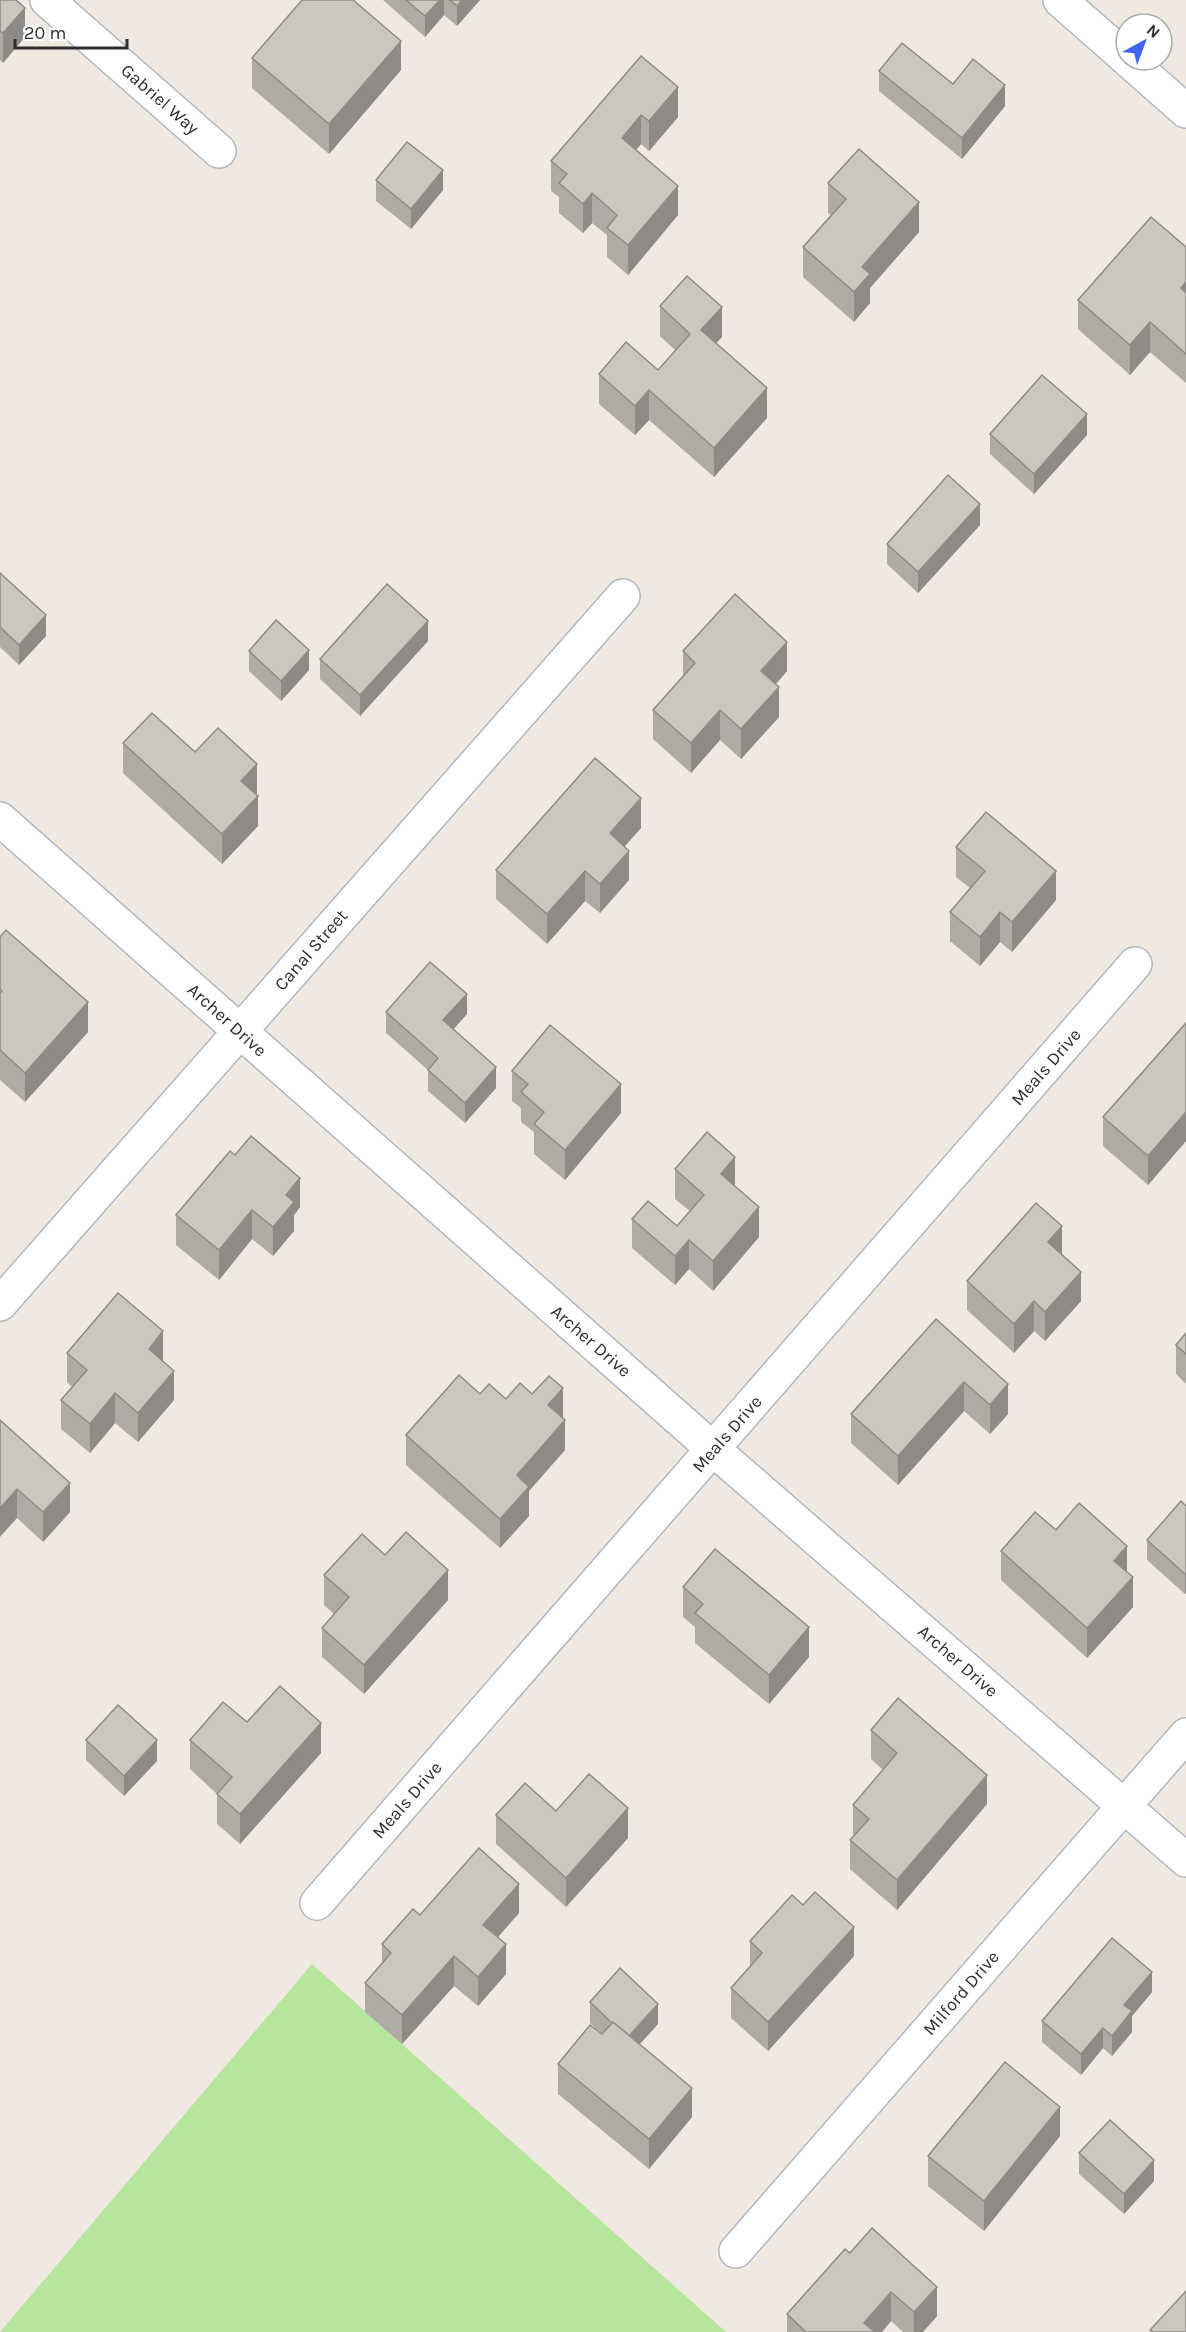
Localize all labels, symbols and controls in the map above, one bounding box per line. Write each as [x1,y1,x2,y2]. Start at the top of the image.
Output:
scale bar [15,12,128,50]
north arrow [1114,12,1174,72]
text: N [1143,20,1164,42]
text: 20 m [24,22,66,44]
street label: Gabriel Way [116,59,204,139]
street label: Canal Street [270,905,352,995]
street label: Archer Drive [183,979,271,1061]
street label: Meals Drive [1006,1024,1086,1110]
street label: Archer Drive [546,1300,636,1382]
street label: Meals Drive [687,1391,767,1477]
street label: Archer Drive [913,1620,1003,1702]
street label: Meals Drive [367,1757,447,1843]
street label: Milford Drive [918,1946,1004,2040]

